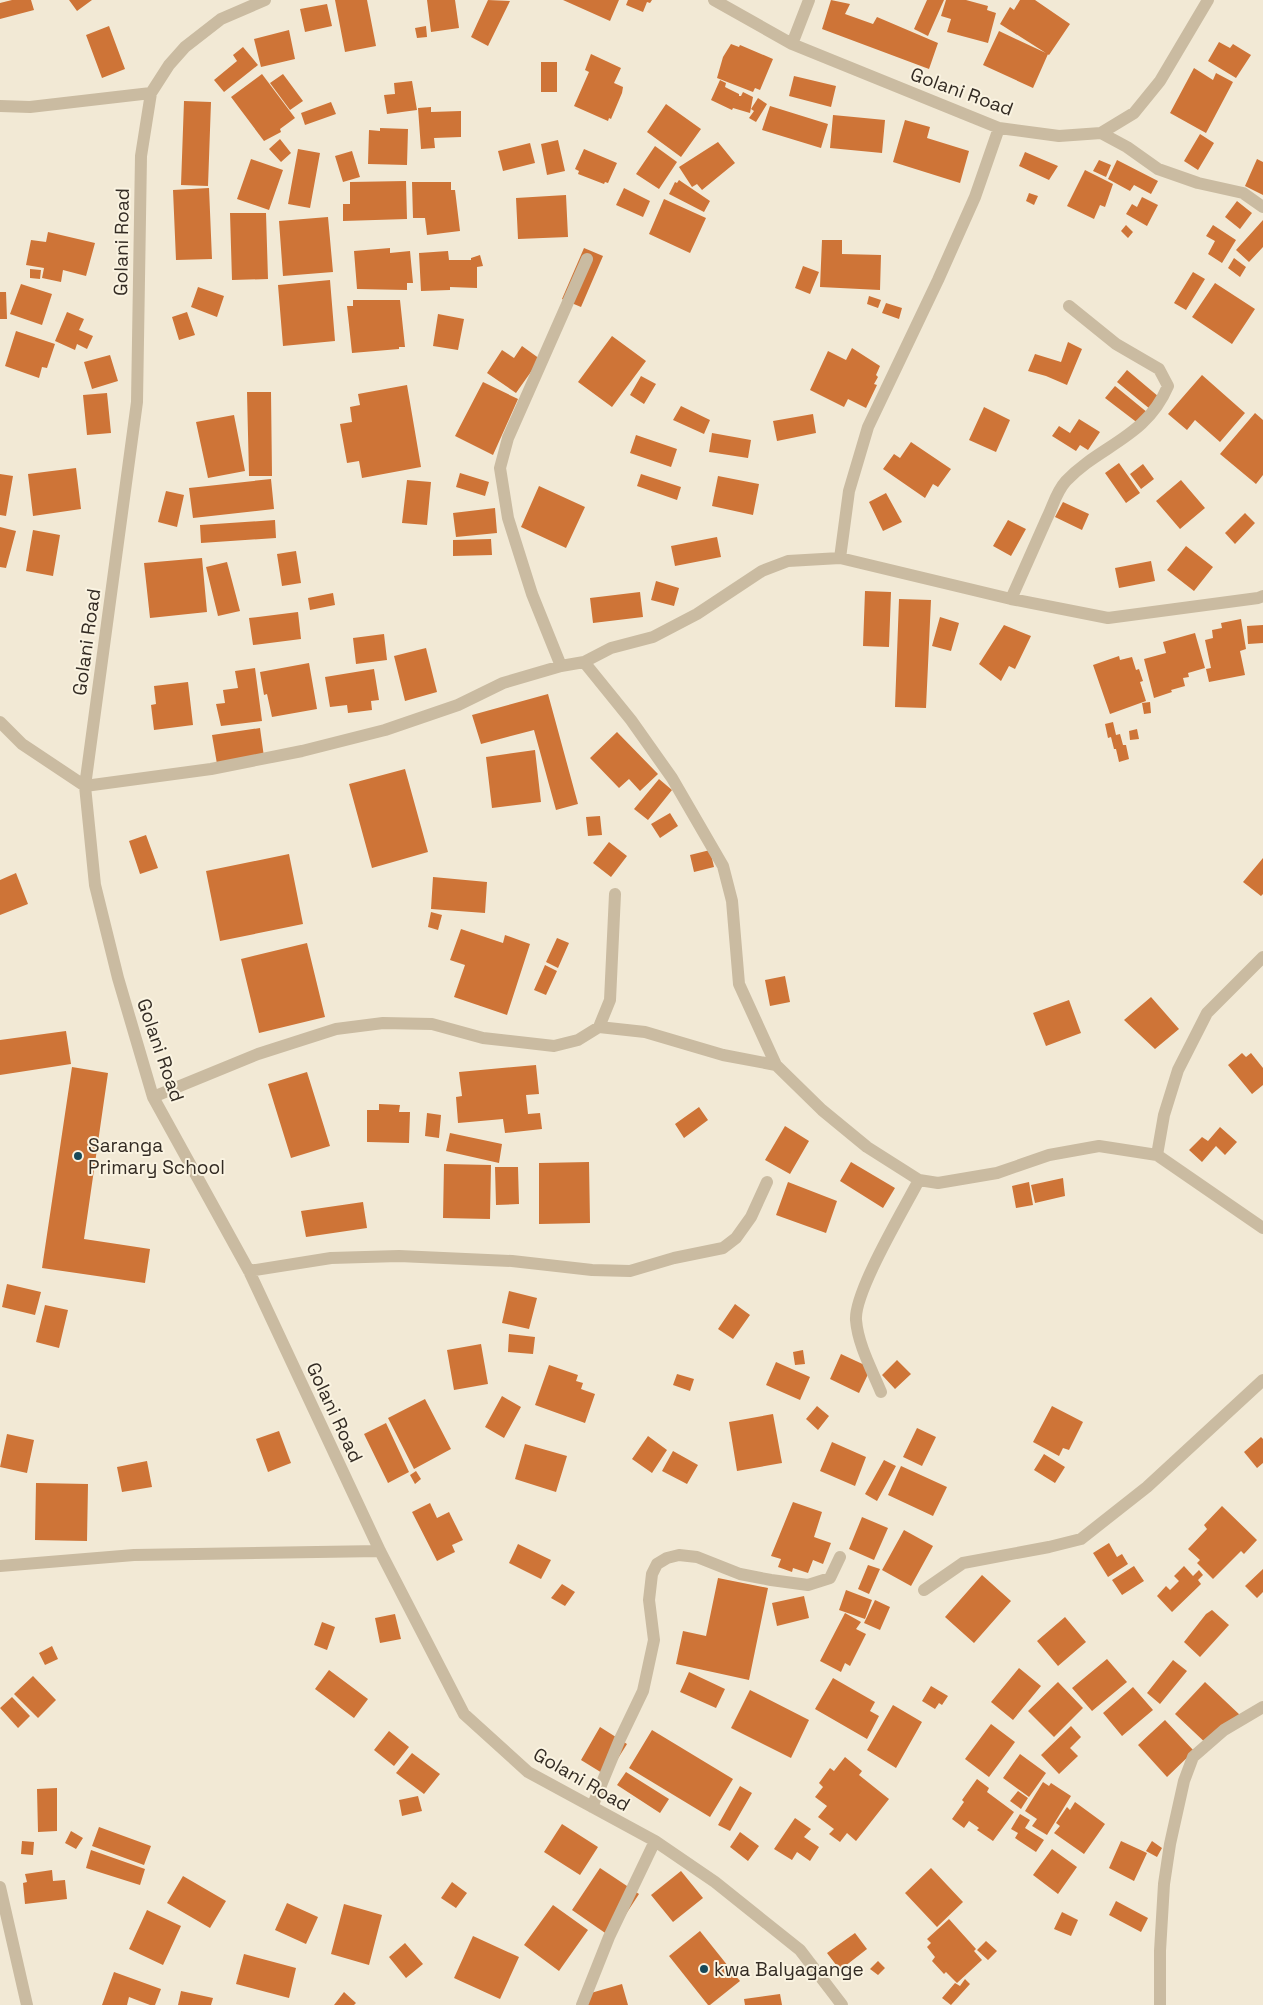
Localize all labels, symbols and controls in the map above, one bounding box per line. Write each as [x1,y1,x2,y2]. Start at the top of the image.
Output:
street label: Golani Road [907,61,1017,122]
street label: Golani Road [108,188,135,296]
street label: Golani Road [67,587,106,697]
street label: Golani Road [131,995,190,1105]
place label: Saranga Primary School [88,1133,225,1180]
marker: Saranga Primary School [72,1150,84,1162]
street label: Golani Road [300,1358,369,1466]
street label: Golani Road [529,1742,635,1817]
place label: kwa Balyagange [714,1957,864,1982]
marker: kwa Balyagange [698,1963,710,1975]

